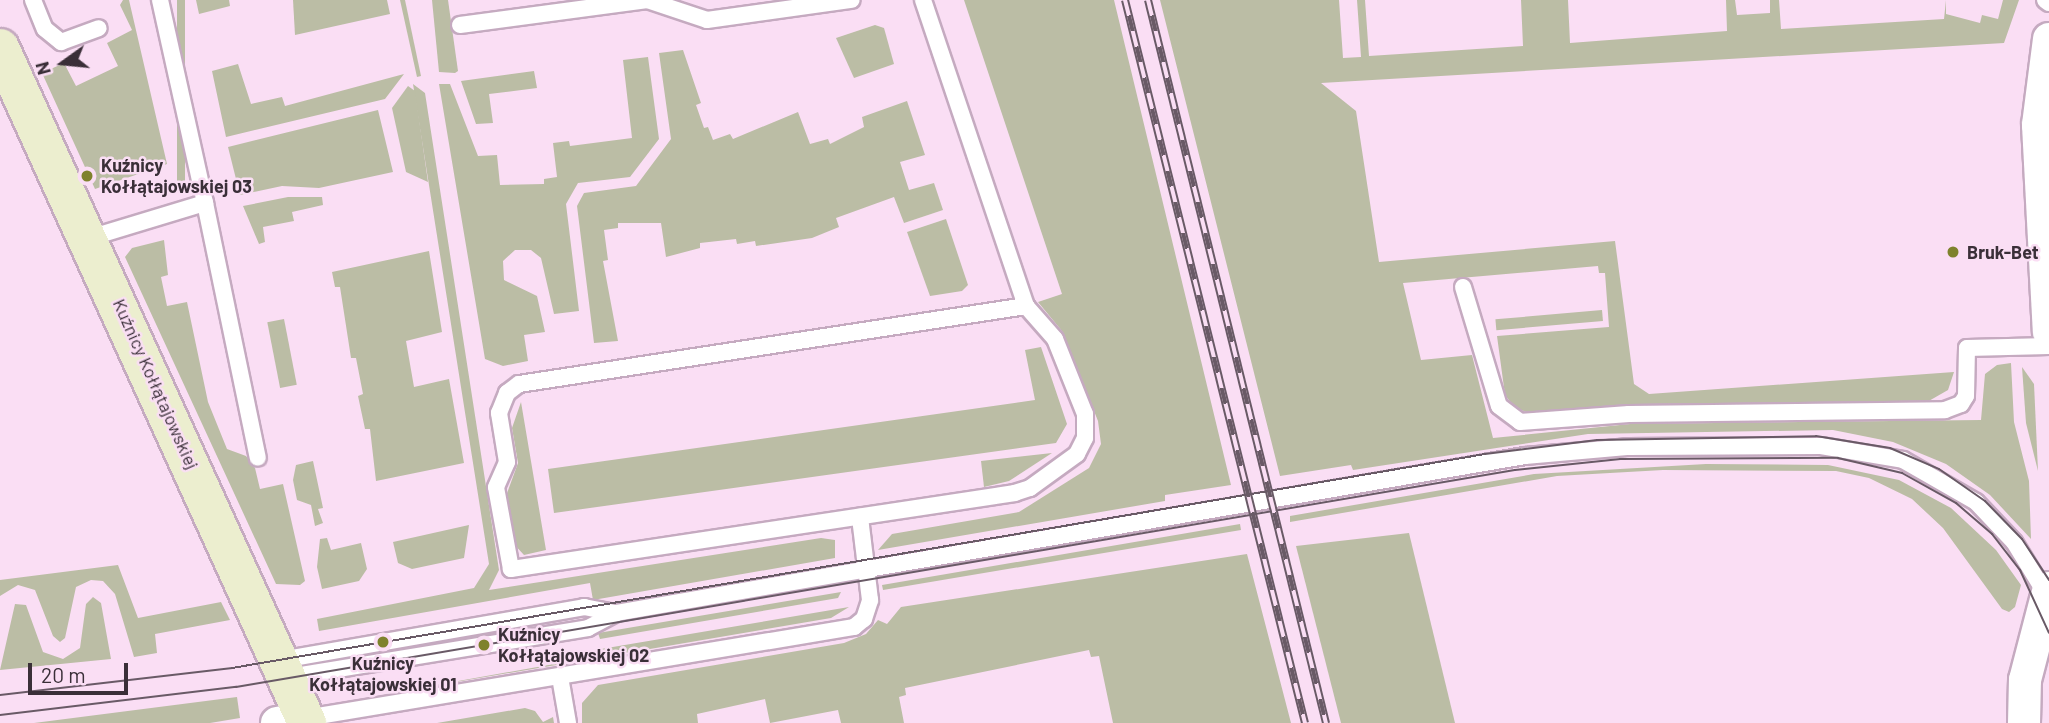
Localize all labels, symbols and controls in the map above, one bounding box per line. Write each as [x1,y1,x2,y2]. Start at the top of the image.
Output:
north arrow [28,28,98,98]
text: N [29,59,55,78]
place label: Kuźnicy Kołłątajowskiej 03 [101,155,252,198]
marker: Kuźnicy Kołłątajowskiej 03 [79,168,95,184]
place label: Bruk-Bet [1967,241,2039,263]
marker: Bruk-Bet [1945,244,1961,260]
street label: Kuźnicy Kołłątajowskiej [109,295,203,473]
place label: Kuźnicy Kołłątajowskiej 02 [498,624,649,666]
marker: Kuźnicy Kołłątajowskiej 01 [375,634,391,650]
marker: Kuźnicy Kołłątajowskiej 02 [476,637,492,653]
scale bar [32,650,131,694]
place label: Kuźnicy Kołłątajowskiej 01 [309,653,457,696]
text: 20 m [41,662,86,687]

